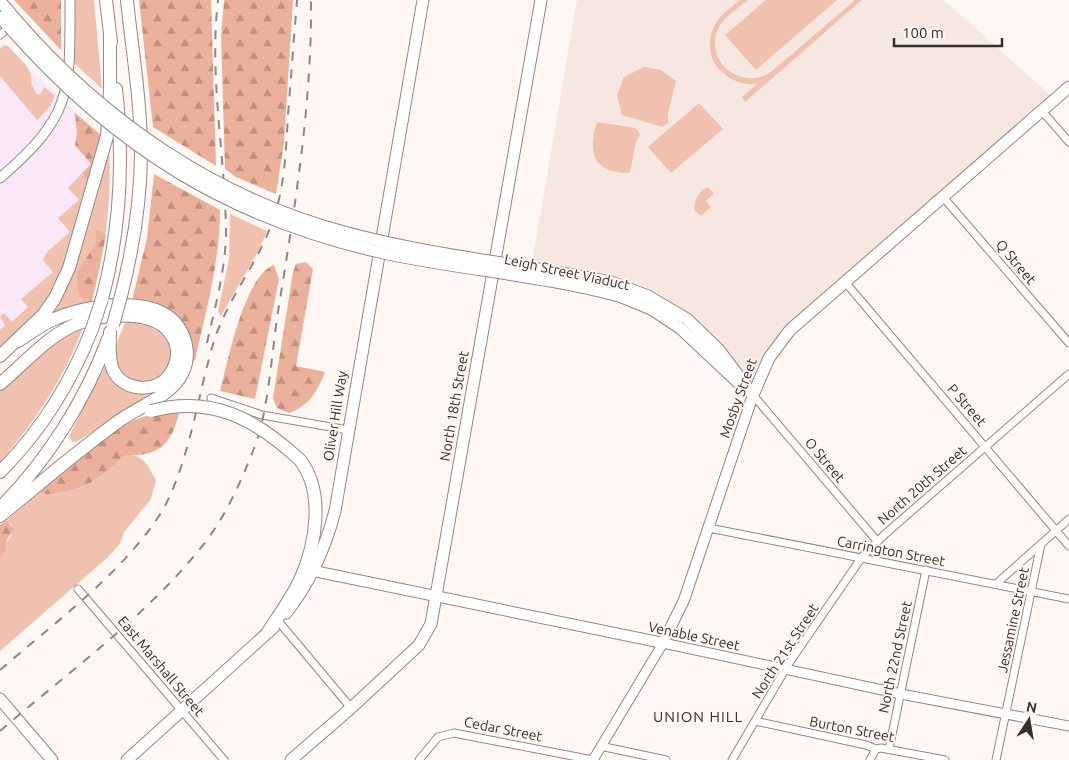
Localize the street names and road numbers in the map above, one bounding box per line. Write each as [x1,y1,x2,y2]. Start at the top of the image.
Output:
street label: Q Street [993,236,1040,288]
street label: Leigh Street Viaduct [503,251,632,293]
street label: North 18th Street [436,349,472,462]
street label: Mosby Street [716,356,760,440]
street label: Oliver Hill Way [320,369,350,462]
street label: P Street [944,381,990,430]
street label: O Street [802,434,849,486]
street label: North 20th Street [875,442,970,528]
street label: Carrington Street [836,533,947,569]
street label: Jessamine Street [994,565,1032,674]
street label: North 22nd Street [875,599,915,715]
street label: North 21st Street [748,600,822,701]
street label: East Marshall Street [115,613,208,720]
street label: Venable Street [647,618,742,654]
street label: Burton Street [808,713,896,745]
street label: Cedar Street [463,714,544,745]

